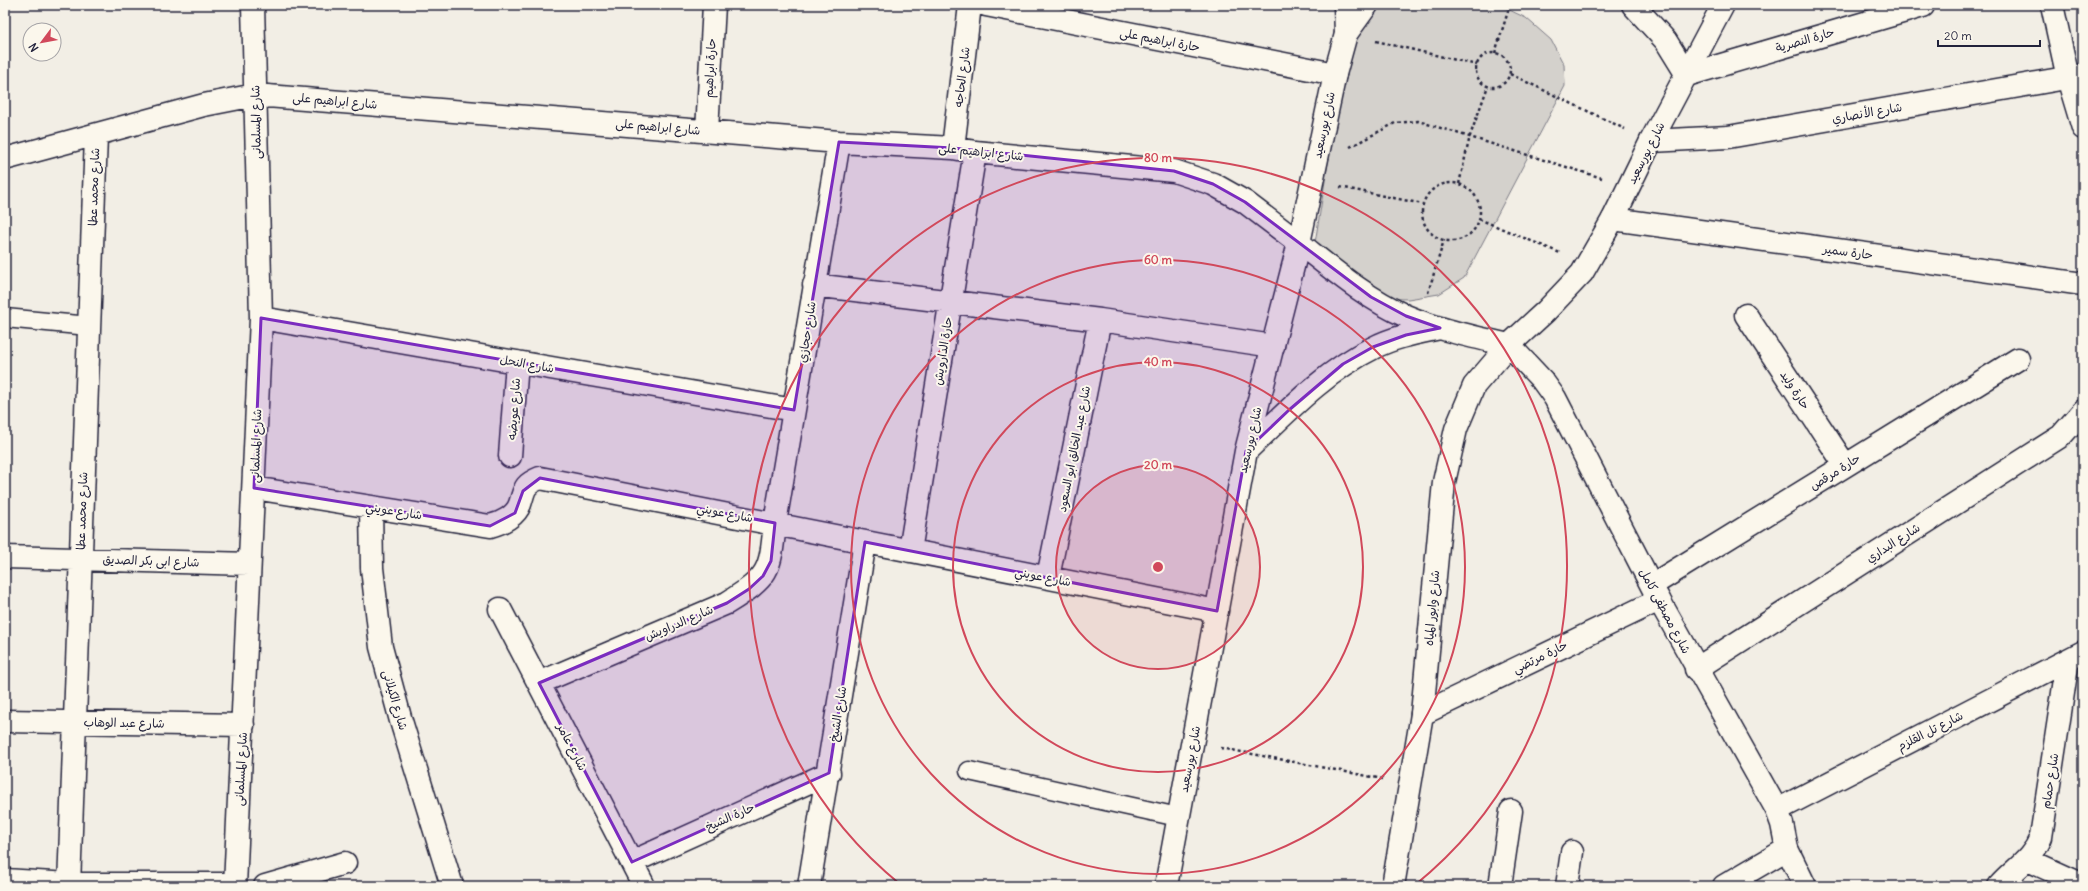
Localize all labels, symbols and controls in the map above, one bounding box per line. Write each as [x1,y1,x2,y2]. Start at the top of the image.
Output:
north arrow [22,22,62,62]
scale bar [1938,22,2040,48]
street label: حارة ابراهيم على [1118,24,1201,57]
street label: حارة النصرية [1774,24,1836,55]
text: 20 m [1944,28,1972,43]
street label: حارة ابراهيم [700,38,721,98]
text: N [26,40,41,54]
street label: شارع الحاجه [950,46,975,108]
street label: شارع المسلمانى [247,85,266,159]
street label: شارع ابراهيم على [292,89,378,114]
street label: شارع بورسعيد [1309,90,1340,160]
street label: شارع الأنصاري [1831,99,1903,128]
street label: شارع ابراهيم على [615,115,701,140]
street label: شارع بورسعيد [1624,119,1669,187]
street label: شارع ابراهيم على [938,140,1024,165]
street label: شارع محمد عطا [85,148,104,226]
text: 80 m [1144,150,1173,165]
street label: حارة سمير [1821,240,1874,262]
text: 60 m [1144,252,1173,267]
street label: شارع حجازي [794,300,821,364]
street label: حارة الدارويش [930,316,956,386]
street label: شارع النحل [498,351,555,378]
text: 40 m [1144,354,1173,369]
street label: حارة وليد [1776,367,1814,413]
street label: شارع عويضه [504,378,525,441]
street label: شارع عبد الخالق ابو السعود [1054,384,1095,514]
street label: شارع بورسعيد [1235,405,1266,475]
street label: شارع المسلمانى [247,409,266,483]
street label: حارة مرقص [1807,450,1863,493]
text: 20 m [1144,457,1172,472]
street label: شارع محمد عطا [73,472,92,550]
street label: شارع عويني [364,499,423,526]
street label: شارع عويني [695,500,754,529]
street label: شارع البداري [1863,520,1924,567]
street label: شارع ابى بكر الصديق [102,551,200,572]
centre of rings [1151,560,1165,574]
street label: شارع عويني [1013,564,1072,593]
street label: شارع مصطفى كامل [1635,565,1694,657]
street label: شارع وابور المياه [1421,569,1444,647]
street label: شارع الدراويش [642,601,716,646]
street label: حارة مرتضي [1510,637,1571,680]
street label: شارع الكيلانى [378,668,411,732]
street label: شارع الشيخ [826,685,851,743]
street label: شارع تل القلزم [1894,707,1966,755]
street label: شارع عبد الوهاب [83,714,165,733]
street label: شارع عامر [552,720,591,774]
street label: شارع بورسعيد [1176,724,1205,794]
street label: شارع المسلمانى [231,732,252,806]
street label: شارع حمام [2038,752,2063,810]
street label: حارة الشيخ [703,799,757,836]

